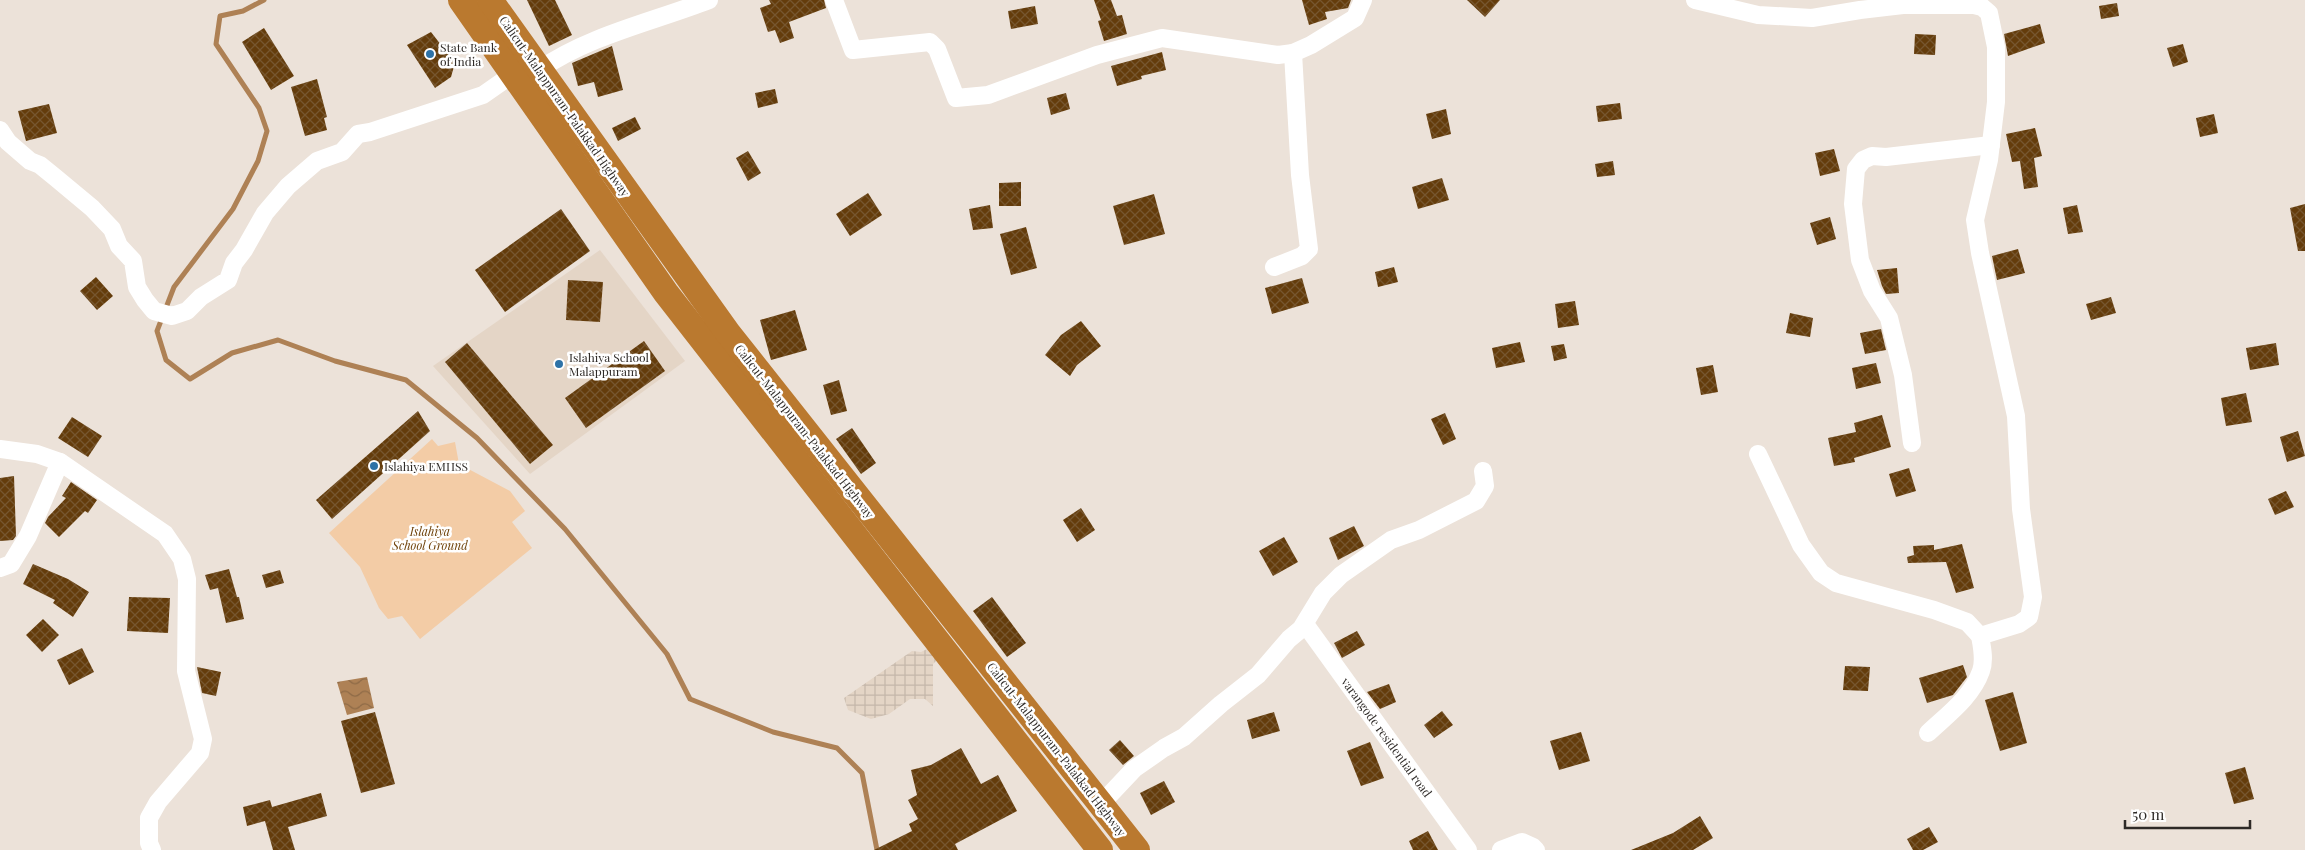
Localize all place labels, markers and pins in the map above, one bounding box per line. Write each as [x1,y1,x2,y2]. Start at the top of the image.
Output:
place label: State Bank of India [440,39,498,69]
marker: State Bank of India [424,48,436,60]
place label: Islahiya School Malappuram [569,349,650,379]
marker: Islahiya School Malappuram [553,358,565,370]
place label: Islahiya EMHSS [384,458,468,474]
marker: Islahiya EMHSS [368,460,380,472]

